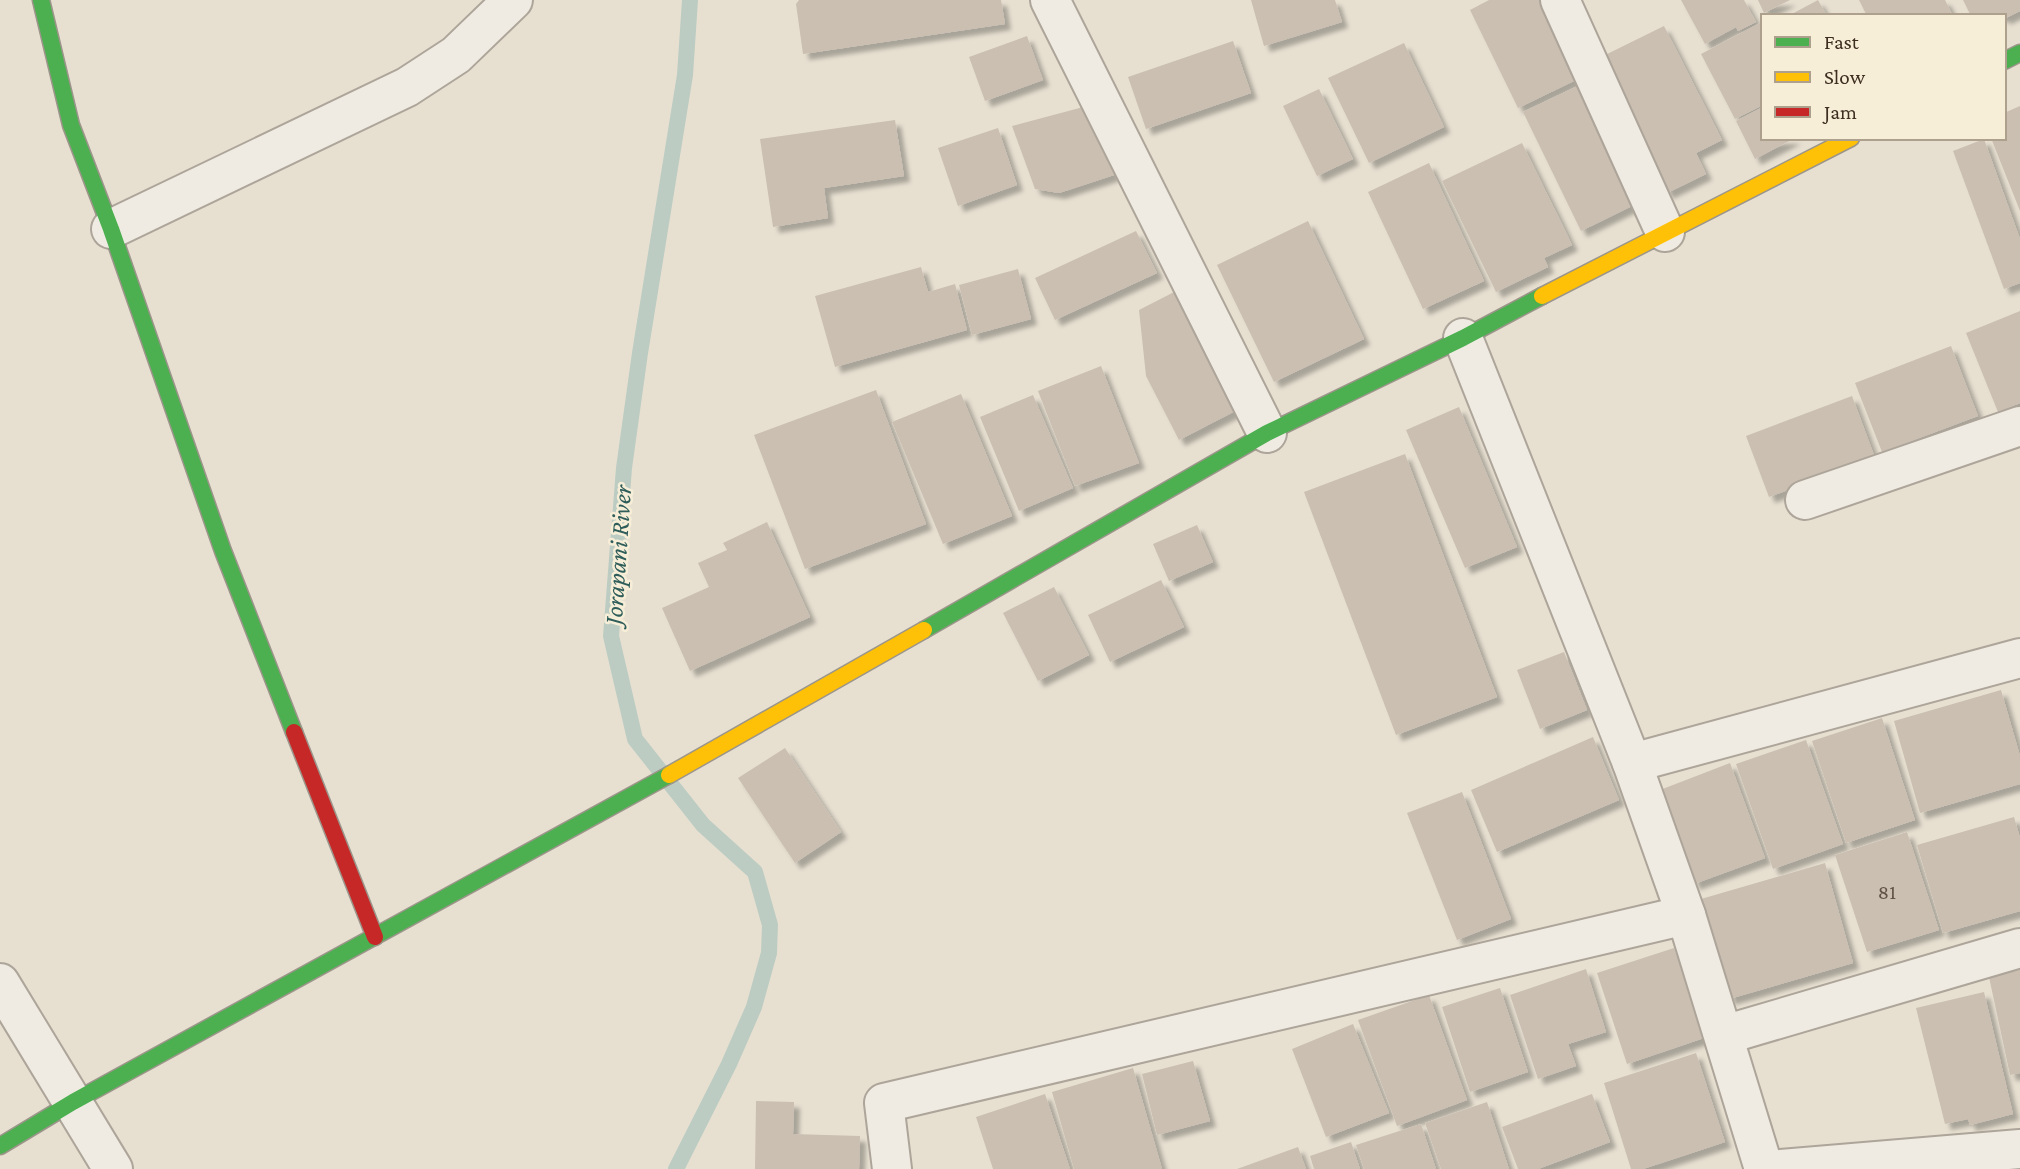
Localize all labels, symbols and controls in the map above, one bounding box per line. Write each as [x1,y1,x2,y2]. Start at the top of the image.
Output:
legend [1761,14,2006,140]
text: Fast [1824,30,1860,54]
text: Slow [1824,65,1866,89]
text: Jam [1822,100,1857,124]
water label: Jorapani River [598,483,637,630]
house number: 81 [1878,880,1896,904]

